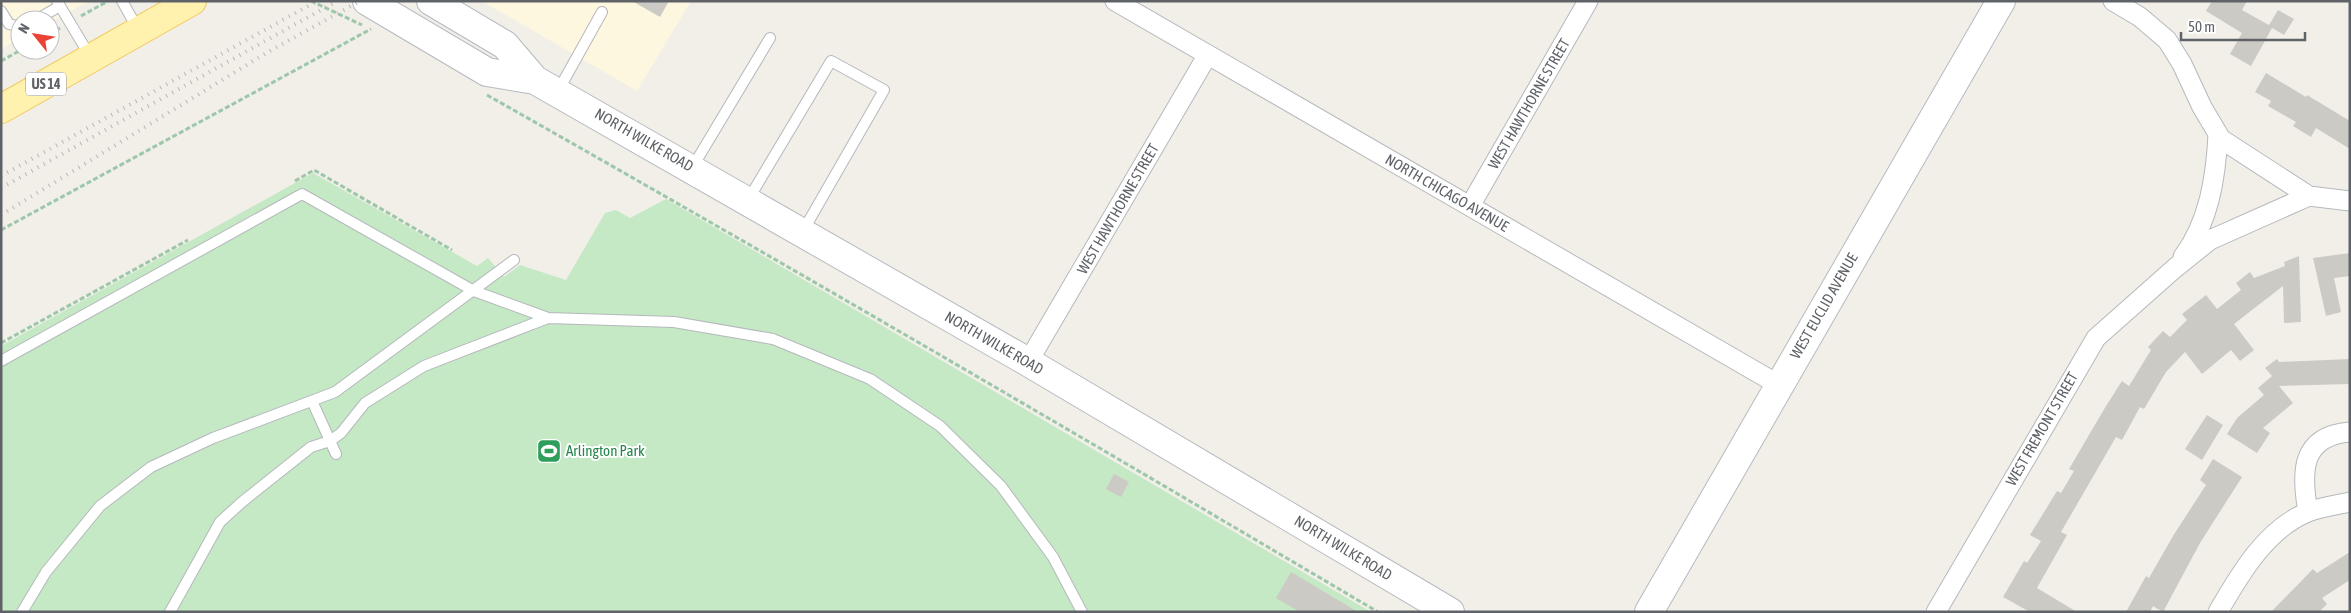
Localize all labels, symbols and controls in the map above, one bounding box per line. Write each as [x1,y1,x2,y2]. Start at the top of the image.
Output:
north arrow [10,10,60,60]
scale bar [2181,10,2305,42]
text: 50 m [2188,18,2215,35]
text: N [15,21,33,36]
street label: WEST HAWTHORNE STREET [1484,35,1573,172]
road number: US 14 [26,72,66,96]
street label: NORTH WILKE ROAD [592,105,696,175]
street label: WEST HAWTHORNE STREET [1073,140,1162,277]
street label: NORTH CHICAGO AVENUE [1383,150,1512,235]
street label: WEST EUCLID AVENUE [1786,249,1861,362]
street label: NORTH WILKE ROAD [942,308,1046,378]
street label: WEST FREMONT STREET [2002,369,2081,489]
sports icon: Arlington Park [536,438,562,464]
place label: Arlington Park [566,442,645,459]
street label: NORTH WILKE ROAD [1291,512,1395,583]

